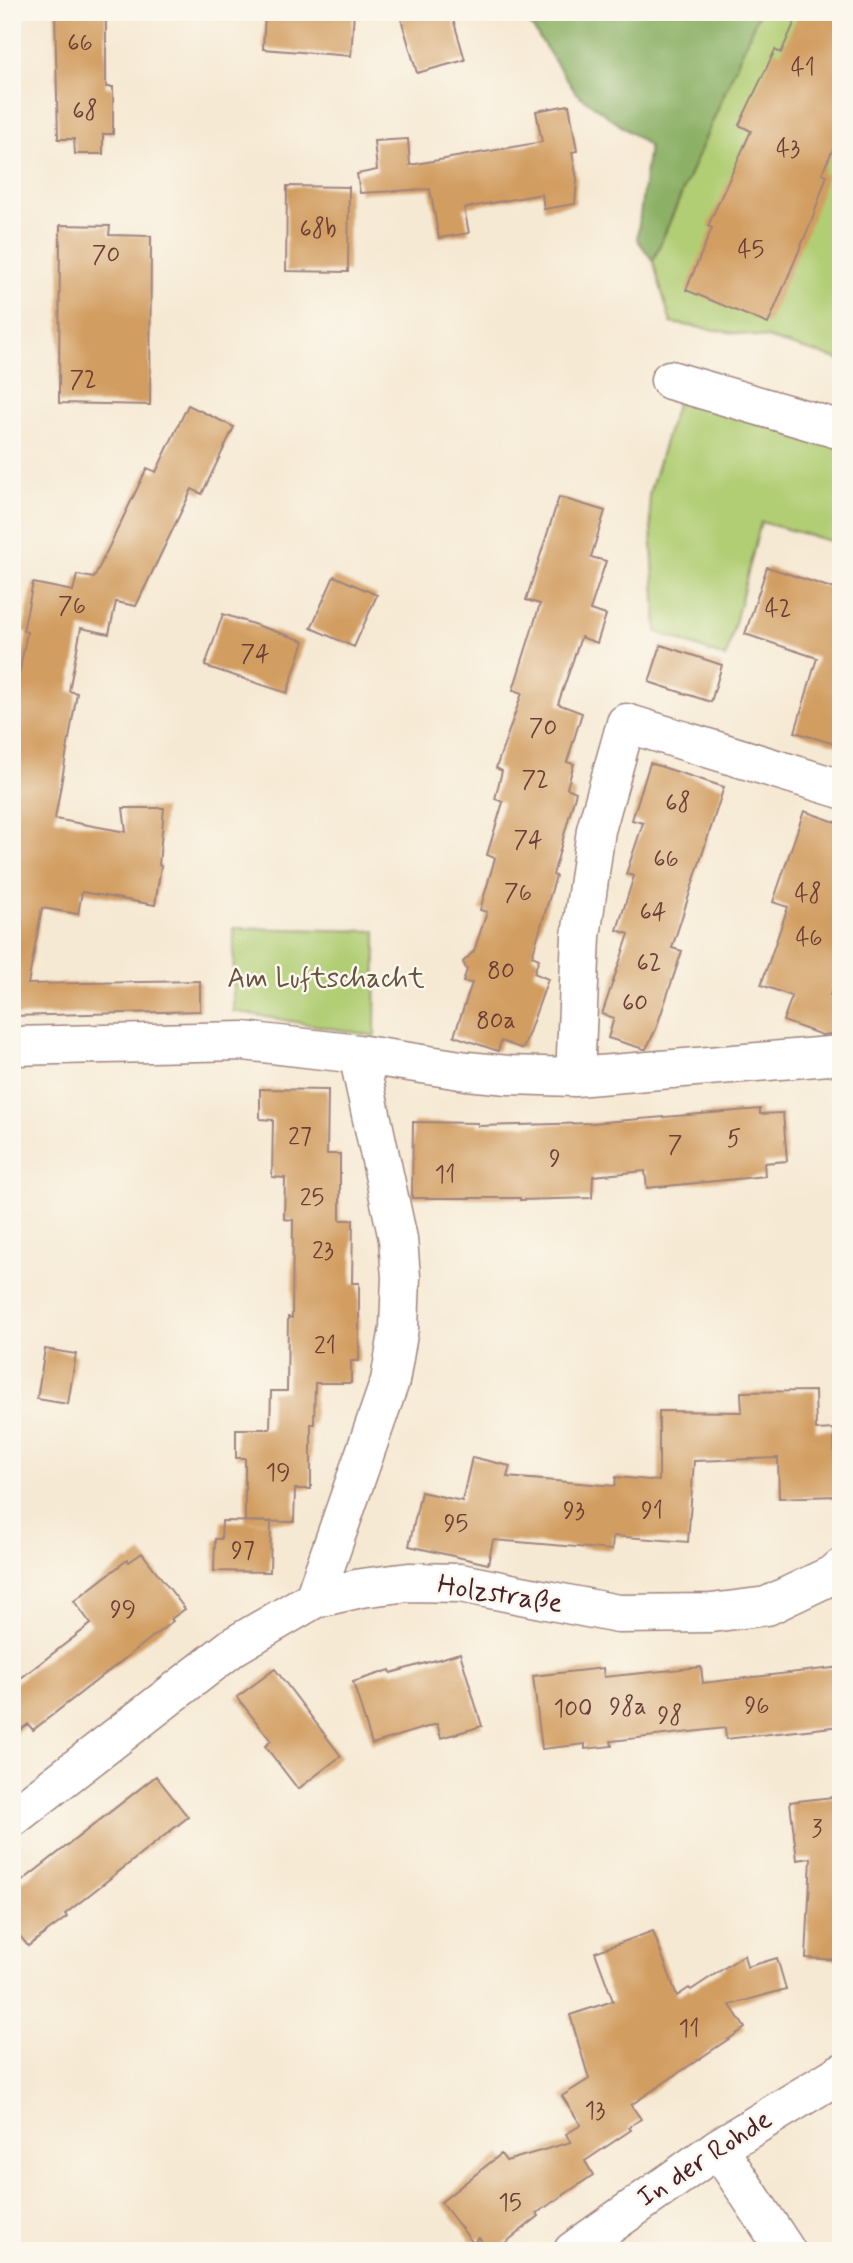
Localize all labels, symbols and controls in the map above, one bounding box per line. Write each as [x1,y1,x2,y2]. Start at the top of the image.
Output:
house number: 66 [67,28,93,59]
house number: 41 [791,53,815,84]
house number: 68 [72,96,98,127]
house number: 43 [776,134,800,165]
house number: 68b [299,214,337,245]
house number: 45 [738,235,764,266]
house number: 70 [92,240,120,271]
house number: 72 [69,365,97,396]
house number: 76 [58,591,86,622]
house number: 42 [765,594,791,625]
house number: 74 [240,639,270,670]
house number: 70 [529,713,557,744]
house number: 72 [521,765,549,796]
house number: 68 [665,788,691,819]
house number: 74 [513,825,543,856]
house number: 66 [653,844,679,875]
house number: 76 [504,878,532,909]
house number: 48 [794,879,822,910]
house number: 64 [640,897,666,928]
house number: 46 [795,923,823,954]
house number: 62 [637,948,661,979]
house number: 80 [487,956,515,987]
park label: Am Luftschacht [227,961,425,998]
house number: 60 [622,988,648,1019]
house number: 80a [476,1006,516,1037]
house number: 27 [288,1122,312,1153]
house number: 5 [727,1124,741,1155]
house number: 7 [668,1130,682,1161]
house number: 9 [549,1144,561,1175]
house number: 11 [434,1160,456,1191]
house number: 25 [300,1183,324,1214]
house number: 23 [312,1236,334,1267]
house number: 21 [314,1331,336,1362]
house number: 19 [265,1458,291,1489]
house number: 93 [563,1496,585,1527]
house number: 91 [641,1496,663,1527]
house number: 95 [444,1509,468,1540]
house number: 97 [231,1536,255,1567]
street label: Holzstraße [435,1567,565,1623]
house number: 99 [110,1595,136,1626]
house number: 96 [744,1691,770,1722]
house number: 98a [609,1692,647,1723]
house number: 100 [554,1694,592,1725]
house number: 98 [658,1701,682,1732]
house number: 3 [812,1814,823,1845]
house number: 11 [678,2014,700,2045]
house number: 13 [585,2096,605,2127]
street label: In der Rohde [630,2102,780,2216]
house number: 15 [498,2188,522,2219]

